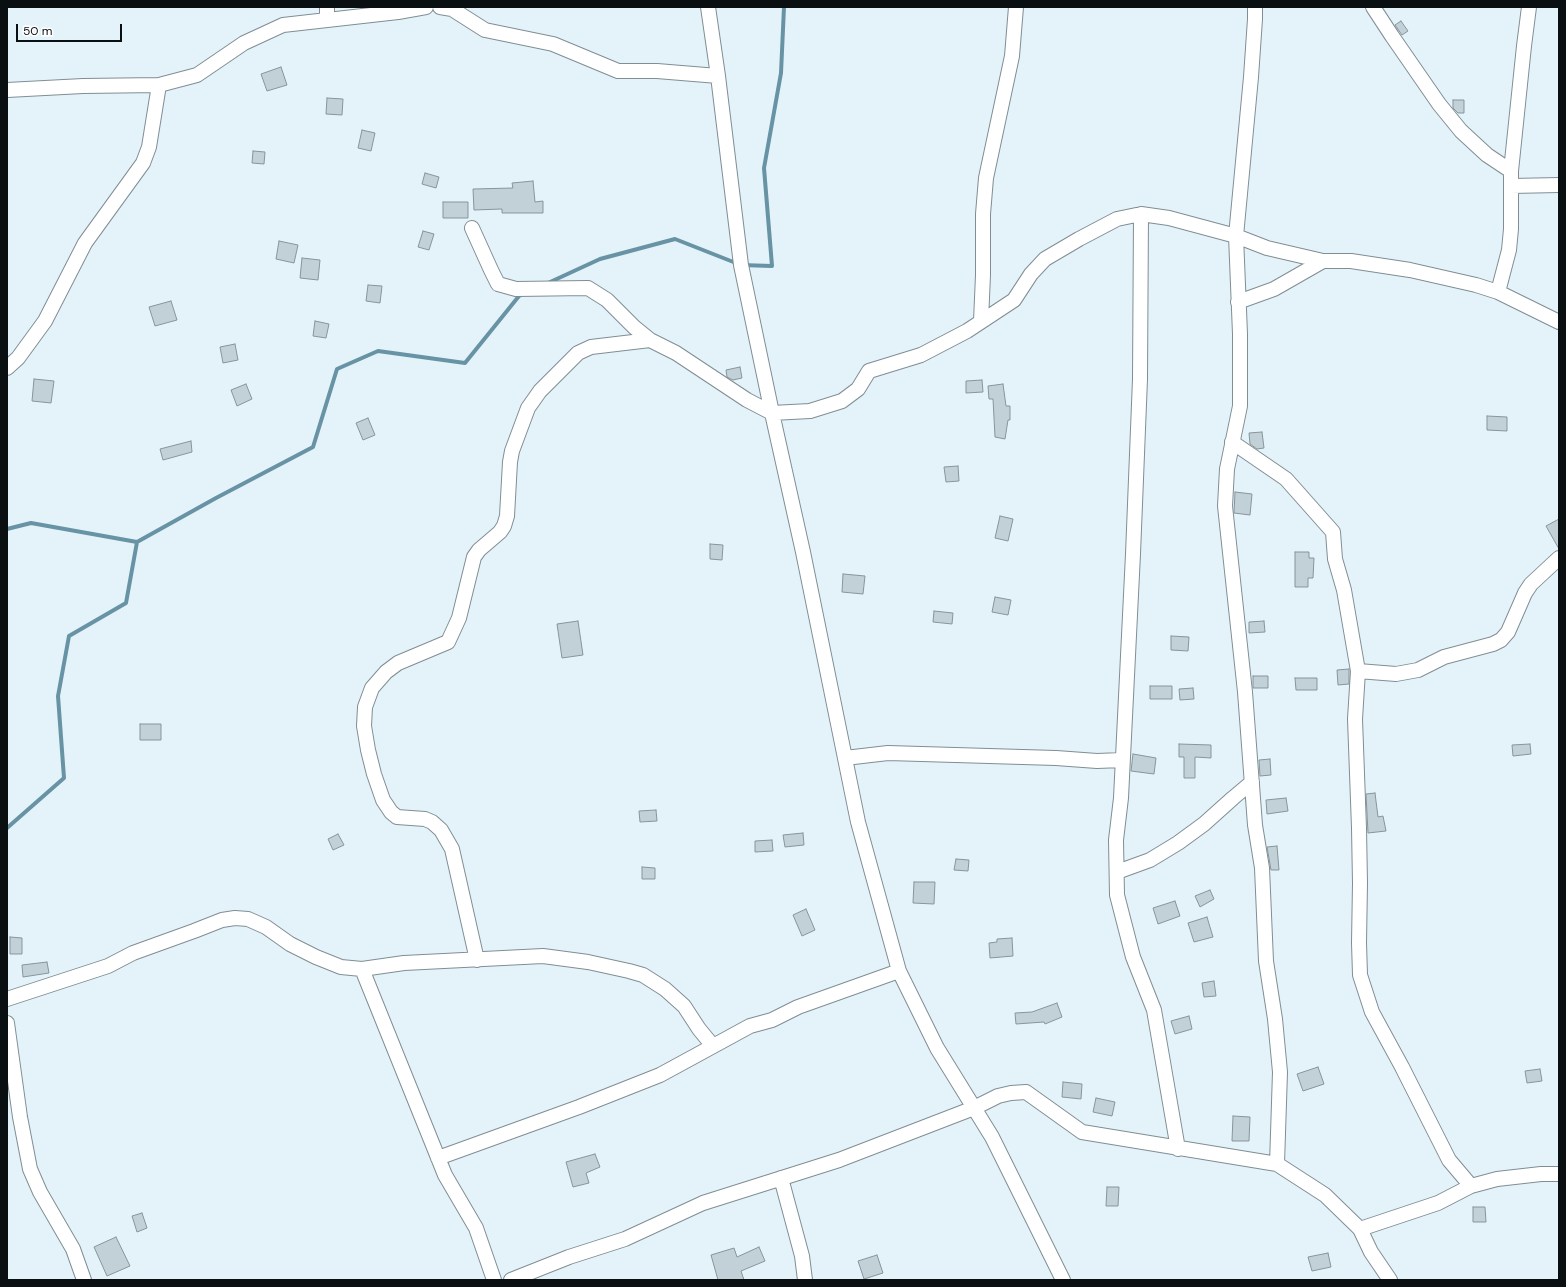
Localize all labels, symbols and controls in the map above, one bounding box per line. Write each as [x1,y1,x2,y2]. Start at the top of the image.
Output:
scale bar [18,16,124,42]
text: 50 m [23,23,52,39]

